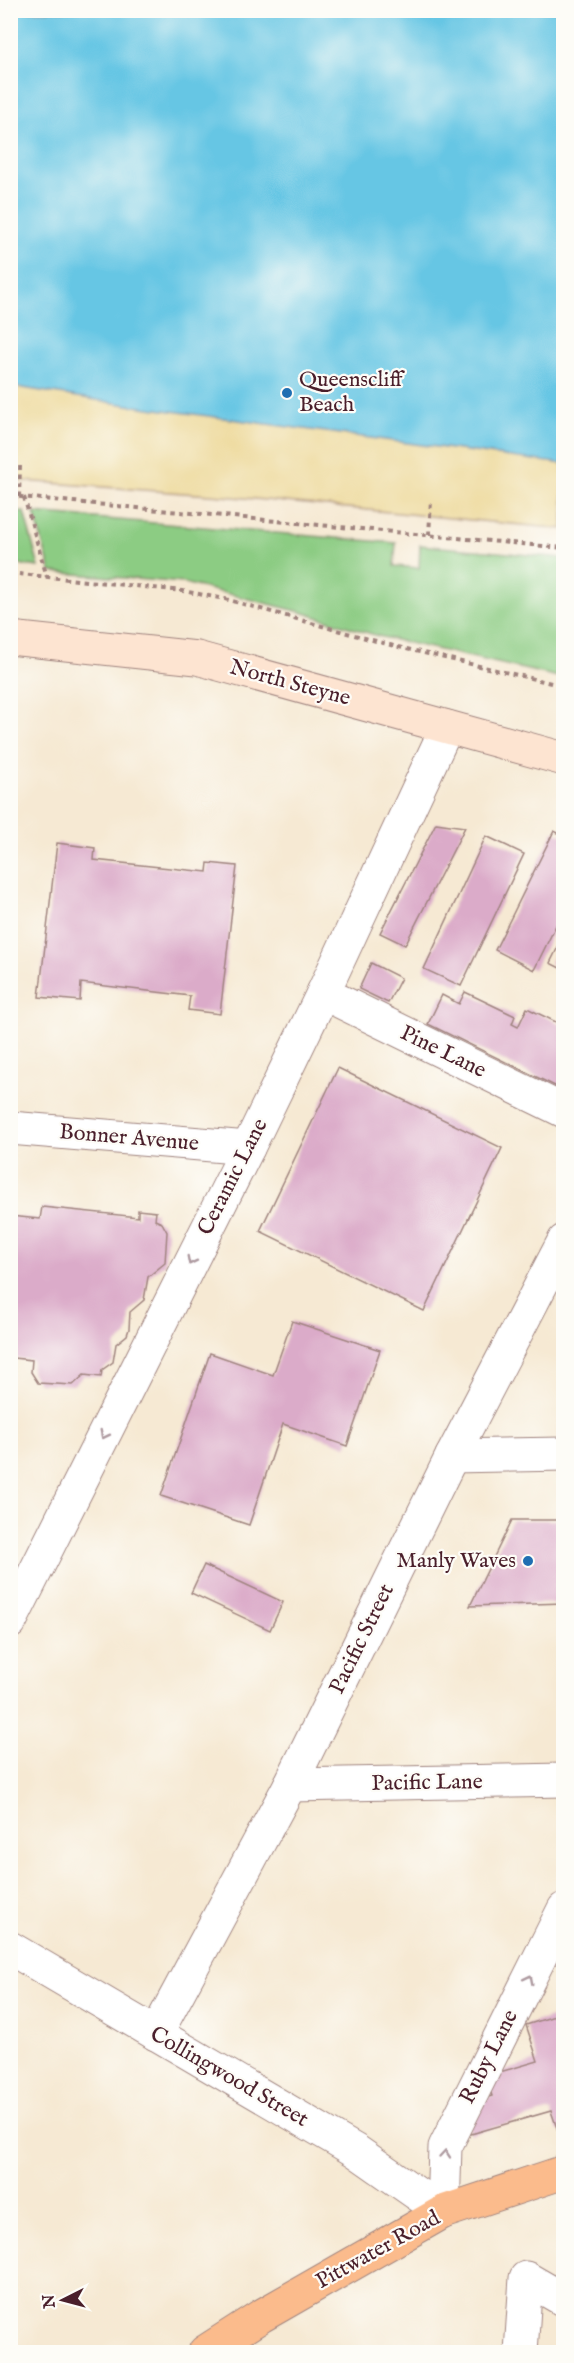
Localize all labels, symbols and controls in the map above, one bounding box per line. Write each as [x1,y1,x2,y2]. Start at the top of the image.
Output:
place label: Queenscliff Beach [299,366,405,419]
marker: Queenscliff Beach [280,386,294,400]
street label: North Steyne [227,653,353,713]
street label: Pine Lane [395,1019,491,1085]
street label: Ceramic Lane [192,1114,274,1240]
street label: Bonner Avenue [58,1118,200,1158]
one-way arrow [187,1254,199,1265]
one-way arrow [100,1429,111,1440]
place label: Manly Waves [396,1547,516,1575]
marker: Manly Waves [521,1554,535,1568]
street label: Pacific Street [323,1579,401,1699]
street label: Pacific Lane [371,1768,483,1798]
one-way arrow [521,1974,533,1985]
street label: Ruby Lane [453,2005,525,2109]
street label: Collingwood Street [145,2020,314,2134]
one-way arrow [438,2149,451,2159]
street label: Pittwater Road [311,2204,445,2296]
north arrow [33,2270,93,2330]
text: N [39,2293,61,2310]

